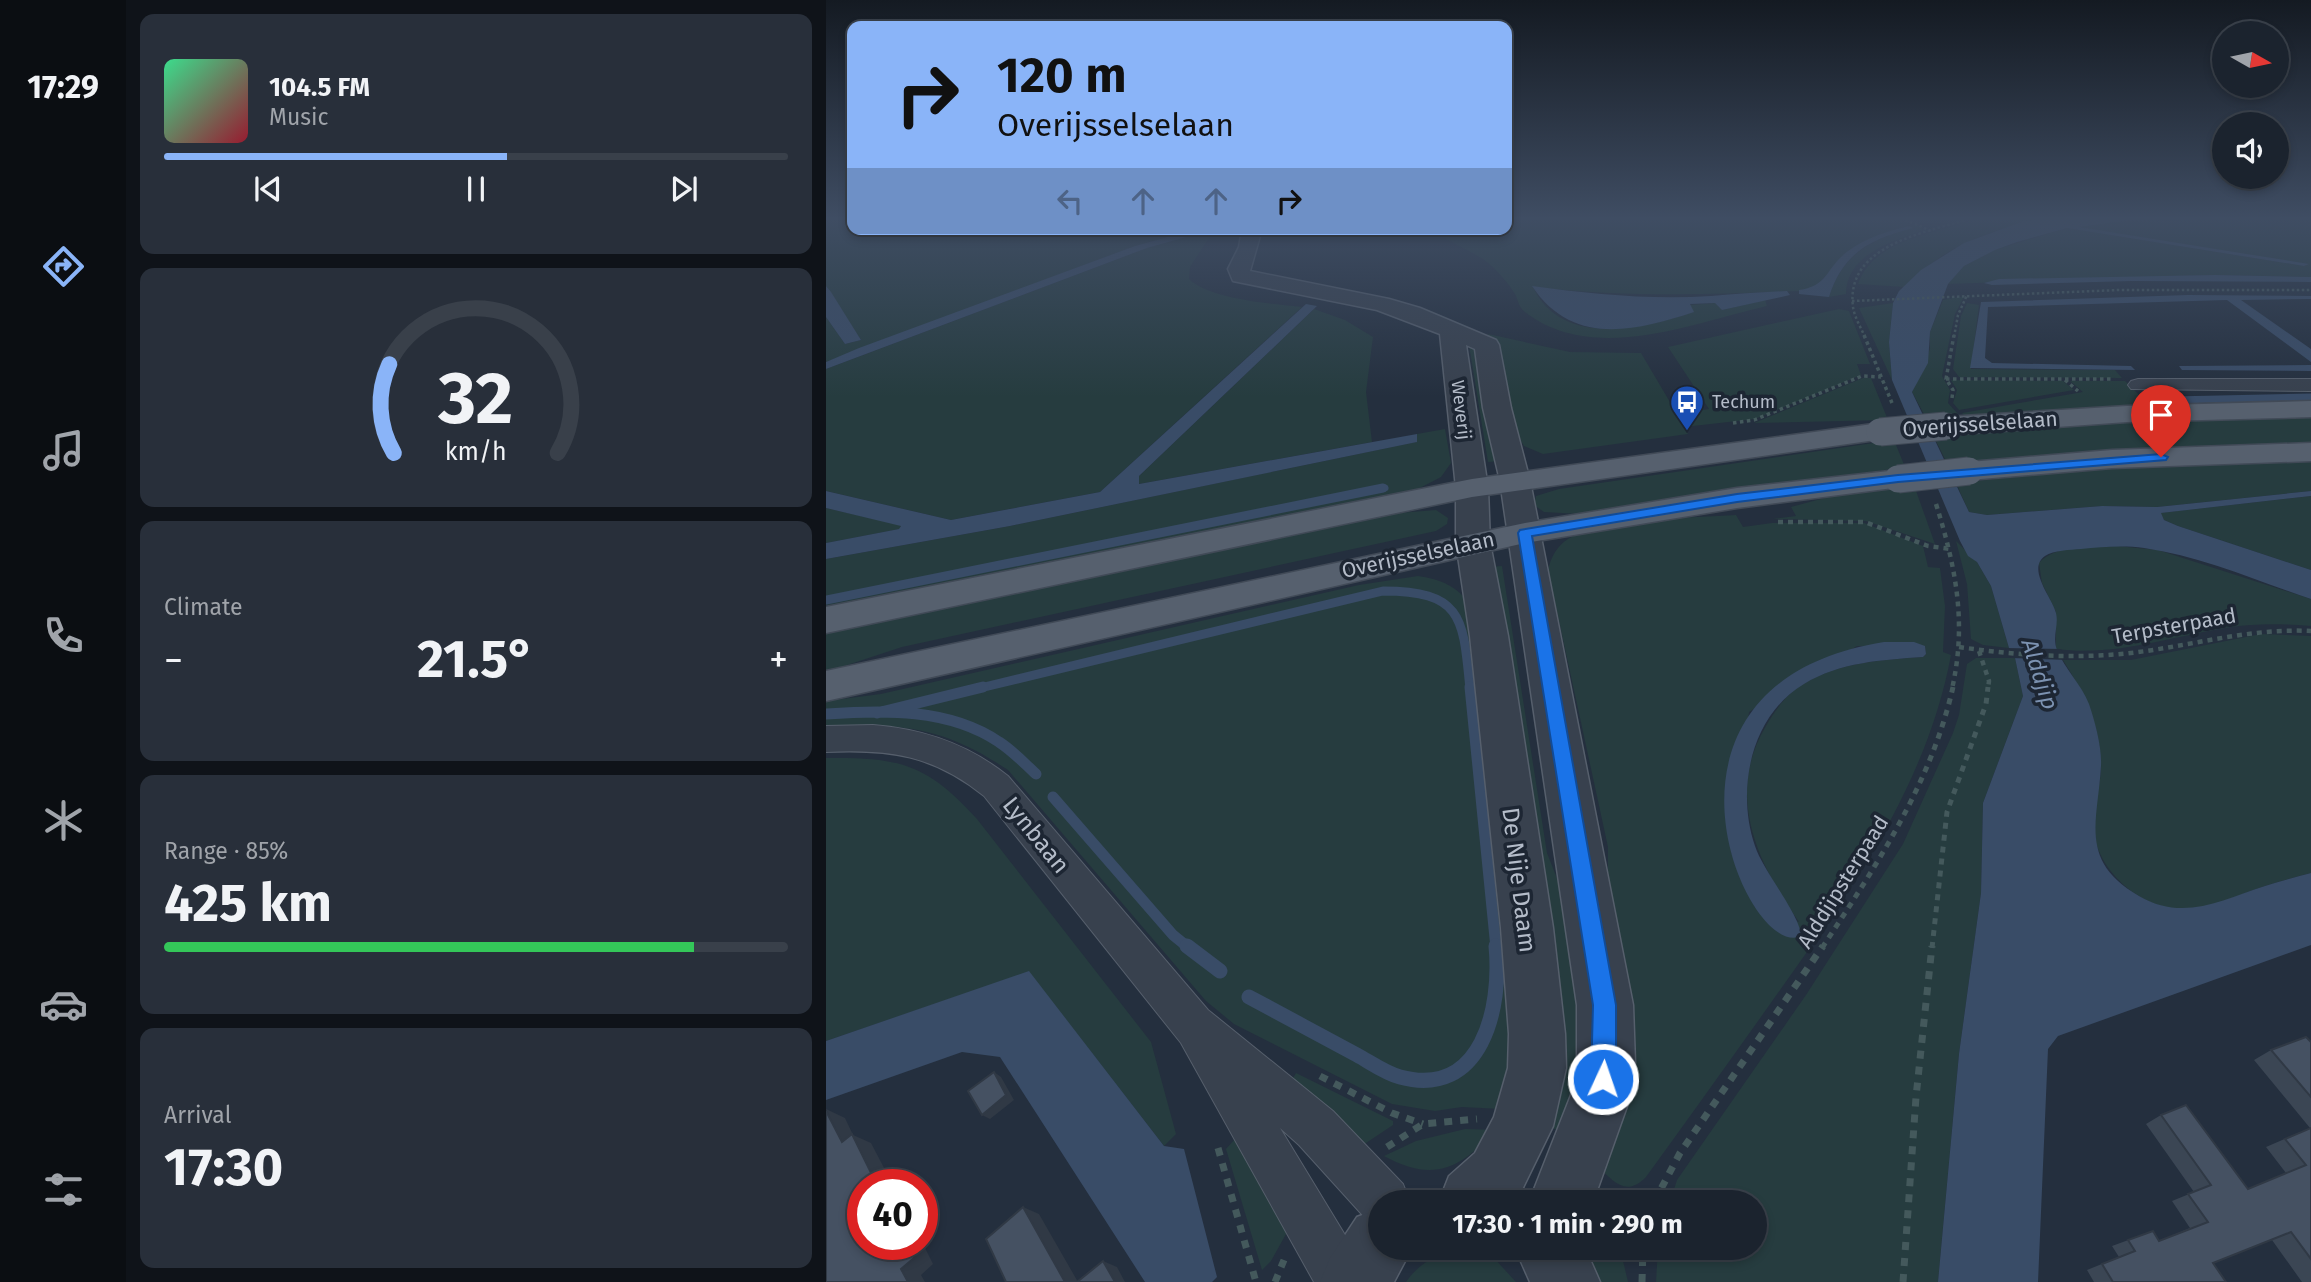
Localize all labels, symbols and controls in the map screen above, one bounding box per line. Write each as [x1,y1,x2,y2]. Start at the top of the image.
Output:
north arrow [2212,21,2289,98]
map controls [2212,21,2289,189]
text: 120 m [997,46,1127,105]
icon: right [882,49,973,140]
text: 17:29 [27,68,99,106]
text: 104.5 FM [269,72,370,103]
text: Music [269,103,329,131]
text: Overijsselselaan [997,106,1234,144]
button: sound [2212,112,2289,189]
icon: previous [249,170,287,208]
icon: pause [457,170,495,208]
icon: next [665,170,703,208]
icon: left [1051,182,1089,220]
icon: ahead [1124,182,1162,220]
icon: ahead [1197,182,1235,220]
icon: right [1270,182,1308,220]
icon: directions [39,242,88,291]
text: 32 [438,356,513,443]
street label: Weverij [1446,379,1476,441]
bus stop icon: Techum [1668,383,1706,432]
pin [2131,385,2191,457]
place label: Techum [1712,391,1775,413]
icon: arrive [2142,396,2180,434]
street label: Overijsselselaan [1902,406,2058,442]
icon: music [39,426,88,475]
text: km/h [445,437,507,467]
street label: Overijsselselaan [1339,526,1497,584]
text: Climate [164,593,243,621]
street label: Terpsterpaad [2110,602,2238,650]
icon: phone [39,611,88,660]
text: 21.5° [417,628,535,691]
water label: Alddjip [2015,634,2065,713]
text: − [164,637,183,683]
text: + [769,637,788,683]
street label: Lynbaan [997,791,1075,879]
icon: climate [39,796,88,845]
street label: De Nije Daam [1496,806,1542,954]
street label: Alddjipsterpaad [1792,811,1894,953]
text: Range · 85% [164,837,288,865]
text: 425 km [164,872,332,935]
icon: car [39,980,88,1029]
position arrow [1566,1042,1640,1116]
text: Arrival [164,1101,231,1129]
text: 17:30 [164,1136,283,1199]
icon: filters [39,1165,88,1214]
speed limit sign: 40 [847,1169,938,1260]
text: 17:30 · 1 min · 290 m [1452,1209,1683,1240]

